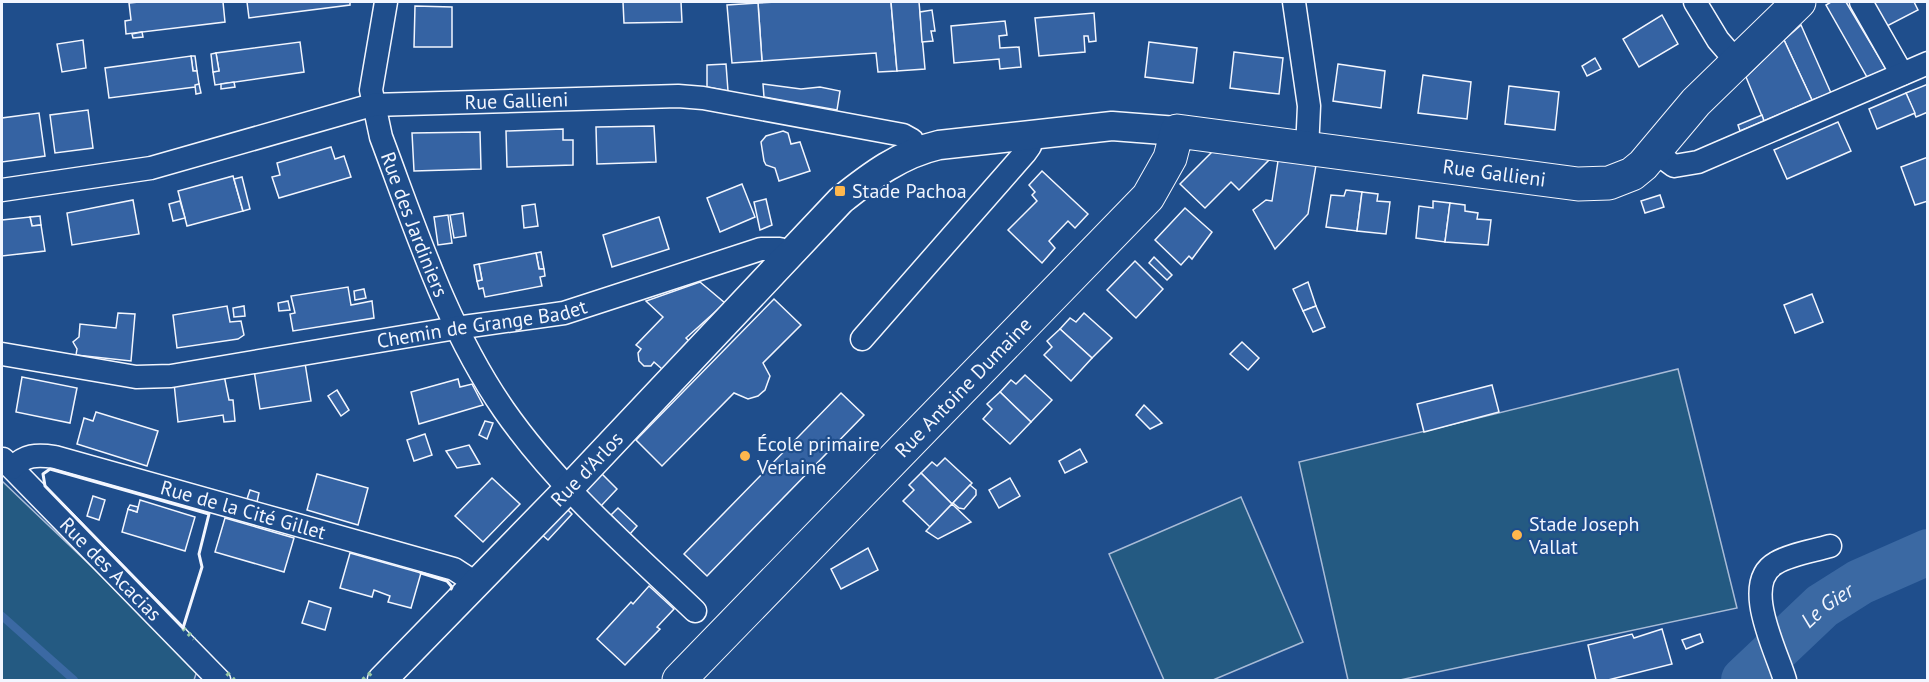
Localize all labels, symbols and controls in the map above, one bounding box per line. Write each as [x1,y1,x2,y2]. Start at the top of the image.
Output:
street label: Rue Gallieni [464,86,569,115]
street label: Rue des Jardiniers [375,148,454,301]
street label: Rue Gallieni [1441,153,1547,193]
place label: Stade Pachoa [852,178,967,204]
marker: Stade Pachoa [833,184,847,198]
street label: Chemin de Grange Badet [375,293,590,354]
street label: Rue Antoine Dumaine [889,312,1037,463]
street label: Rue d'Arlos [545,426,629,512]
place label: École primaire Verlaine [756,431,880,480]
marker: École primaire Verlaine [738,449,752,463]
street label: Rue de la Cité Gillet [158,474,329,545]
place label: Stade Joseph Vallat [1528,511,1639,560]
street label: Rue des Acacias [54,512,167,627]
marker: Stade Joseph Vallat [1510,528,1524,542]
water label: Le Gier [1794,575,1860,633]

